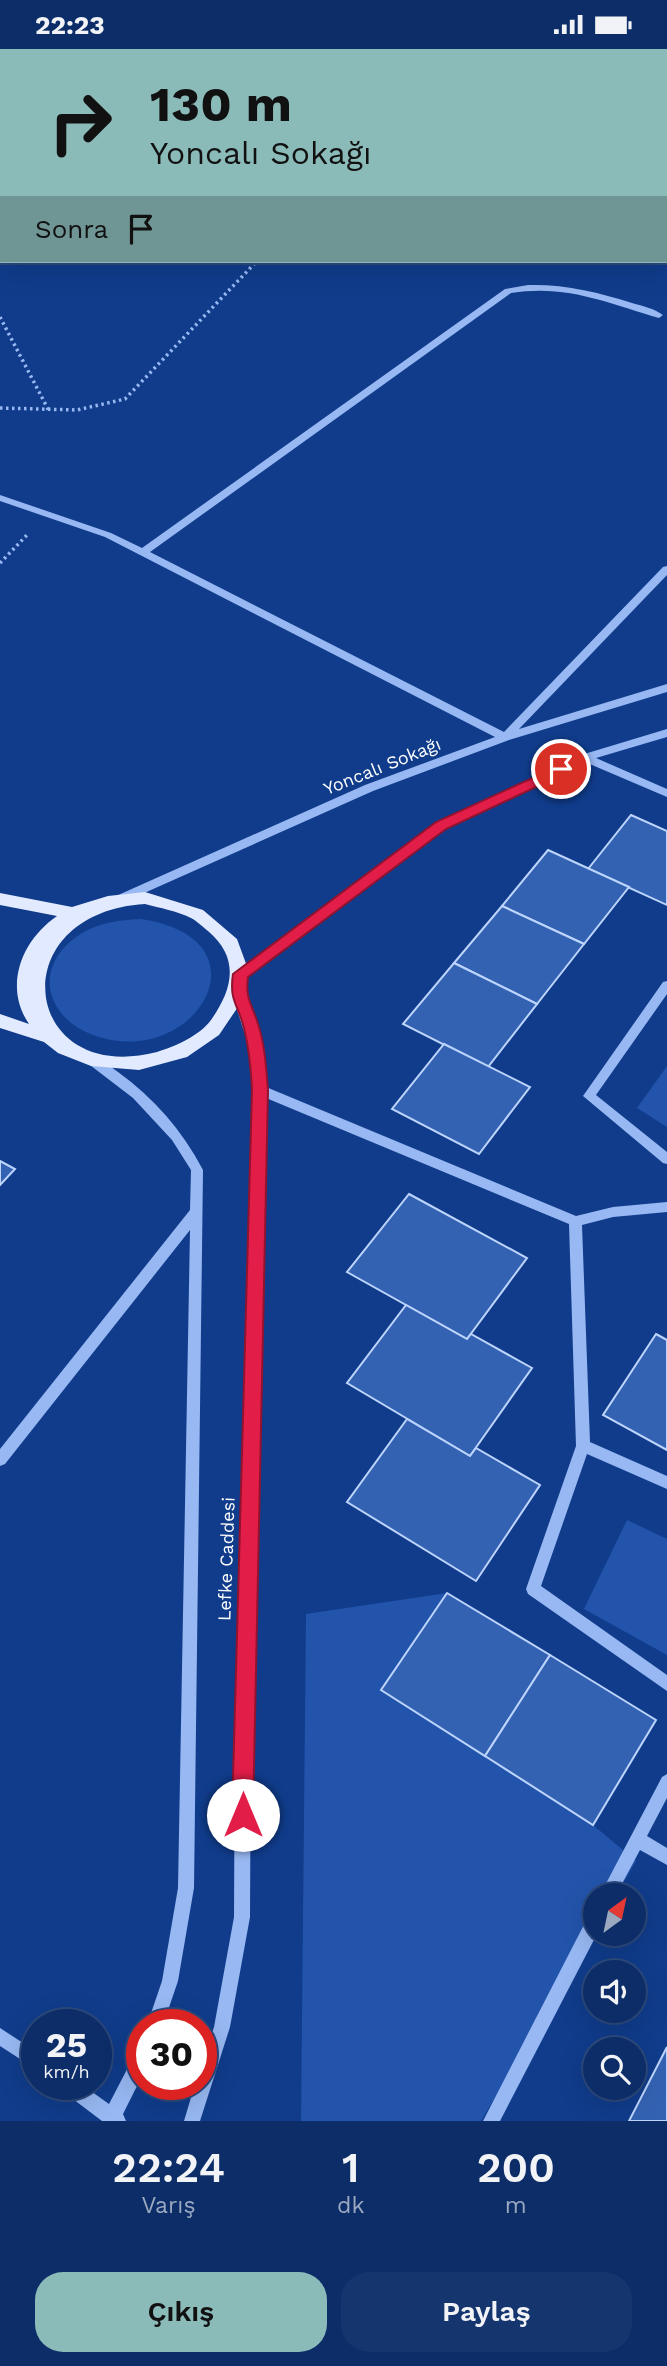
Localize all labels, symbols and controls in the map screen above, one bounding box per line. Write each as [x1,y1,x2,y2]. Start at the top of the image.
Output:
text: 22:23 [35,10,105,40]
text: 130 m [150,75,292,133]
icon: right [35,77,126,168]
text: Yoncalı Sokağı [150,134,371,172]
icon: arrive [122,210,160,248]
text: Sonra [35,214,108,244]
street label: Yoncalı Sokağı [320,733,444,799]
pin [531,739,591,799]
icon: arrive [542,750,580,788]
street label: Lefke Caddesi [213,1497,239,1621]
position arrow [206,1778,280,1852]
north arrow [583,1883,646,1946]
map controls [583,1883,646,2100]
button: sound [583,1960,646,2023]
speed limit sign: 30 [126,2009,217,2100]
text: 25 [46,2024,87,2066]
button: search [583,2037,646,2100]
text: km/h [43,2061,90,2082]
text: 22:24 [112,2143,225,2192]
text: 1 [342,2143,360,2192]
text: 200 [477,2143,555,2192]
text: Varış [141,2192,196,2219]
text: dk [337,2192,365,2219]
text: m [505,2192,527,2219]
button: Çıkış [35,2272,327,2352]
button: Paylaş [341,2272,632,2352]

